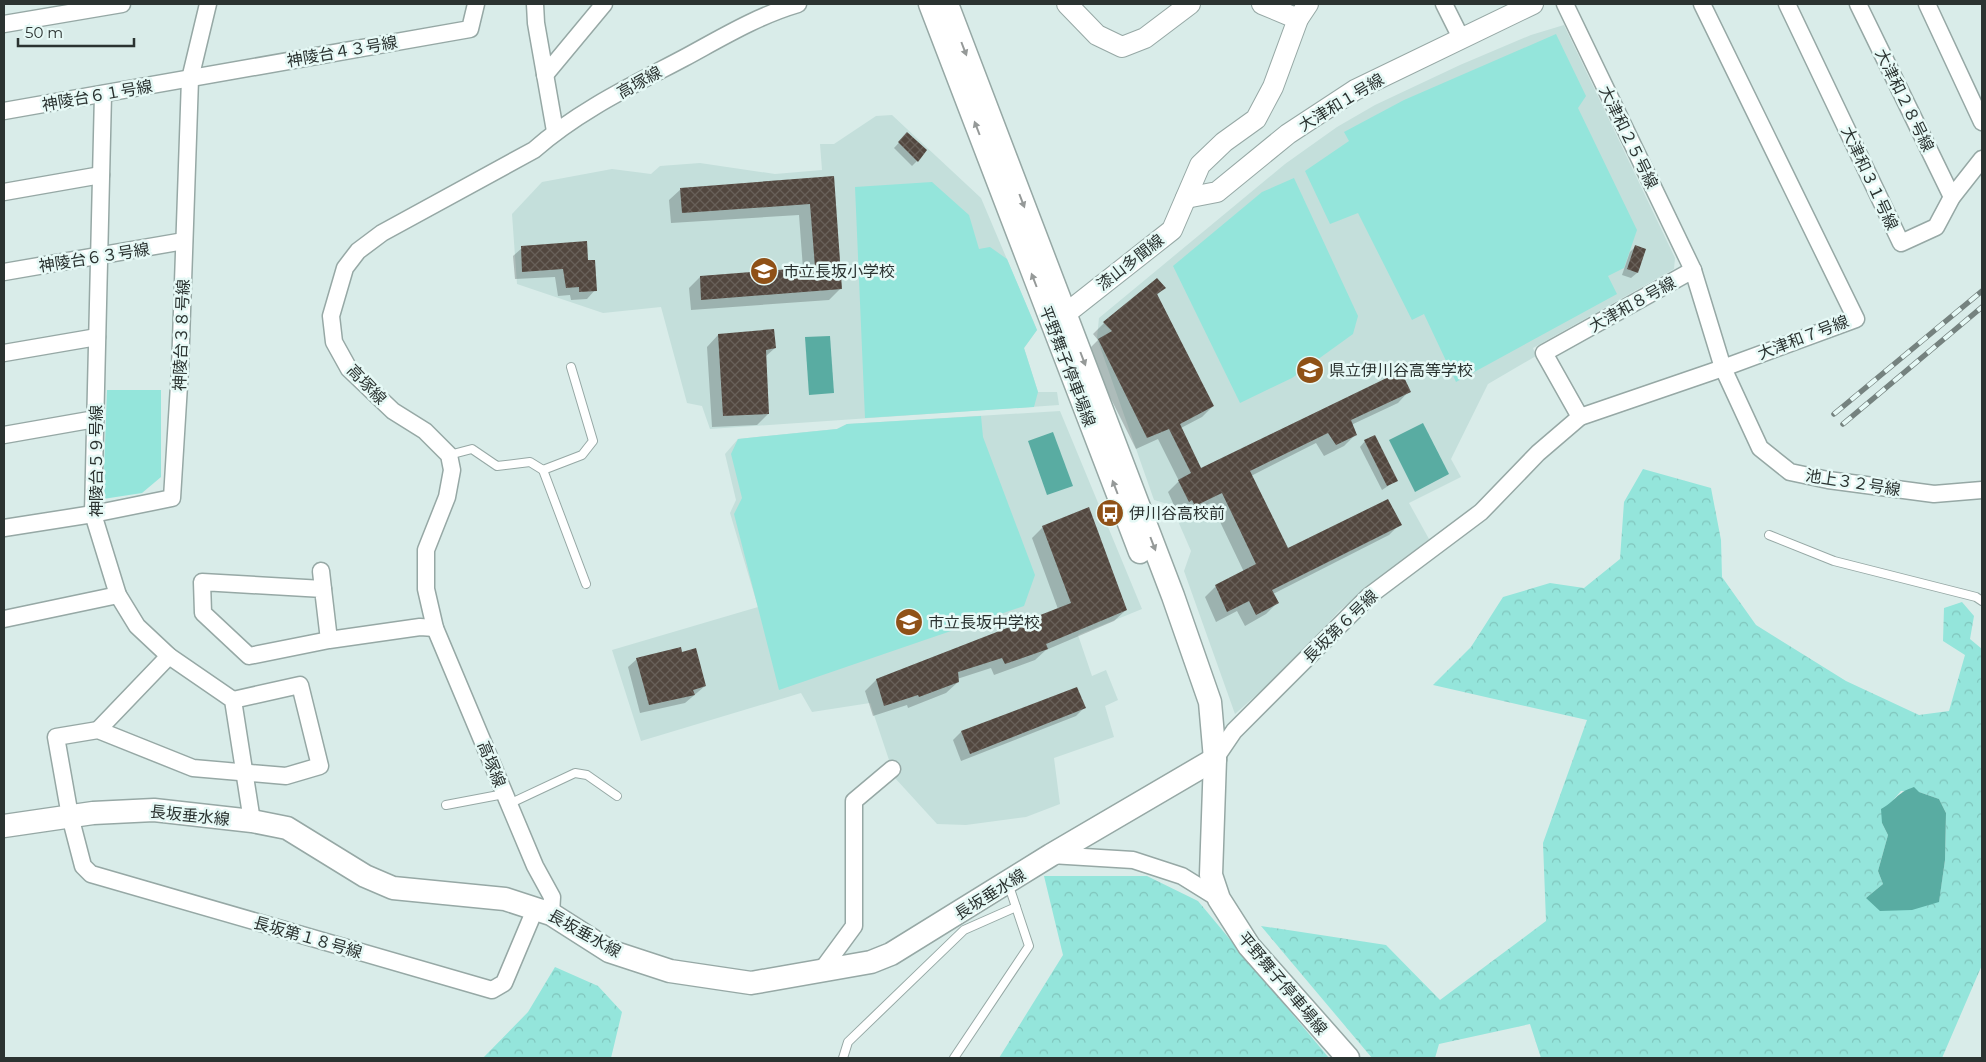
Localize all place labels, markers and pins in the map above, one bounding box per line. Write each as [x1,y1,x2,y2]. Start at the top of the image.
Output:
school or university icon: 市立長坂小学校 [749,256,779,286]
place label: 市立長坂小学校 [783,262,895,281]
school or university icon: 県立伊川谷高等学校 [1295,355,1325,385]
place label: 県立伊川谷高等学校 [1329,361,1473,380]
bus stop icon: 伊川谷高校前 [1095,498,1125,528]
place label: 伊川谷高校前 [1129,504,1225,523]
school or university icon: 市立長坂中学校 [894,607,924,637]
place label: 市立長坂中学校 [928,613,1040,632]

